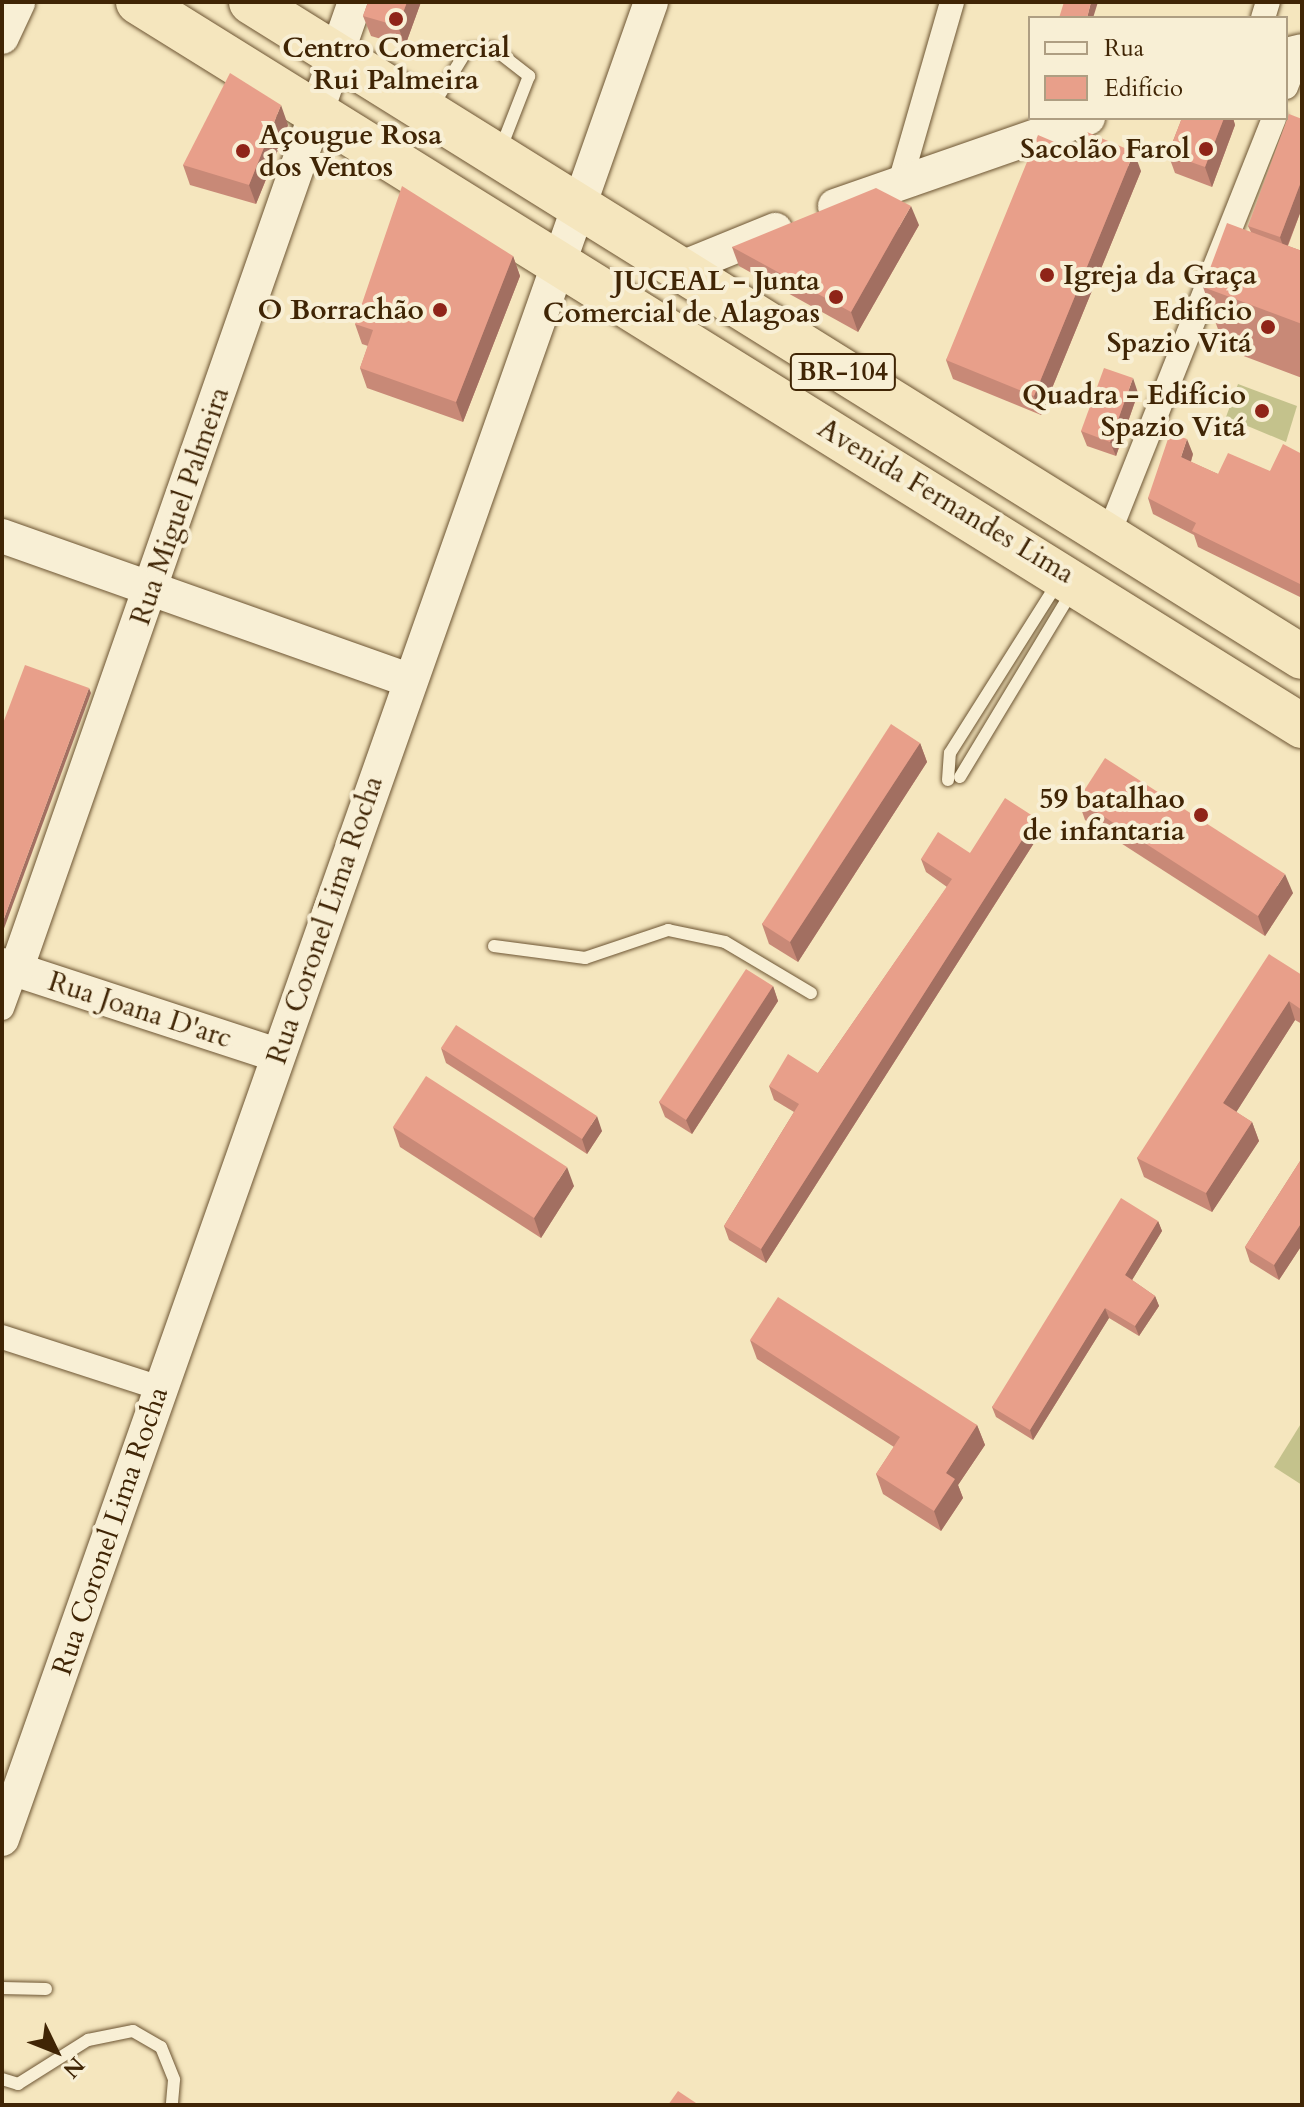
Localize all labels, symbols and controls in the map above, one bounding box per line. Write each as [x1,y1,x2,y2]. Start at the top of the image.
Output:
marker: Centro Comercial Rui Palmeira [387,10,405,28]
legend [1028,16,1288,120]
place label: Centro Comercial Rui Palmeira [282,31,510,97]
text: Rua [1104,32,1144,65]
text: Edifício [1104,72,1183,105]
place label: Açougue Rosa dos Ventos [259,118,442,184]
place label: Sacolão Farol [1020,132,1190,166]
marker: Sacolão Farol [1197,140,1215,158]
marker: Açougue Rosa dos Ventos [234,142,252,160]
place label: Igreja da Graça [1063,258,1257,292]
place label: JUCEAL - Junta Comercial de Alagoas [543,264,820,330]
marker: Igreja da Graça [1038,266,1056,284]
marker: JUCEAL - Junta Comercial de Alagoas [827,288,845,306]
place label: O Borrachão [258,293,424,327]
place label: Edifício Spazio Vitá [1107,294,1252,360]
marker: O Borrachão [431,301,449,319]
marker: Edifício Spazio Vitá [1259,318,1277,336]
road number: BR-104 [789,350,897,394]
place label: Quadra - Edifício Spazio Vitá [1022,378,1246,444]
street label: Rua Miguel Palmeira [124,383,236,629]
marker: Quadra - Edifício Spazio Vitá [1253,402,1271,420]
street label: Avenida Fernandes Lima [812,411,1080,591]
street label: Rua Coronel Lima Rocha [260,772,390,1068]
place label: 59 batalhao de infantaria [1022,782,1185,848]
marker: 59 batalhao de infantaria [1192,806,1210,824]
street label: Rua Joana D'arc [44,965,236,1055]
street label: Rua Coronel Lima Rocha [45,1383,175,1679]
north arrow [16,2011,96,2091]
text: N [56,2050,91,2085]

